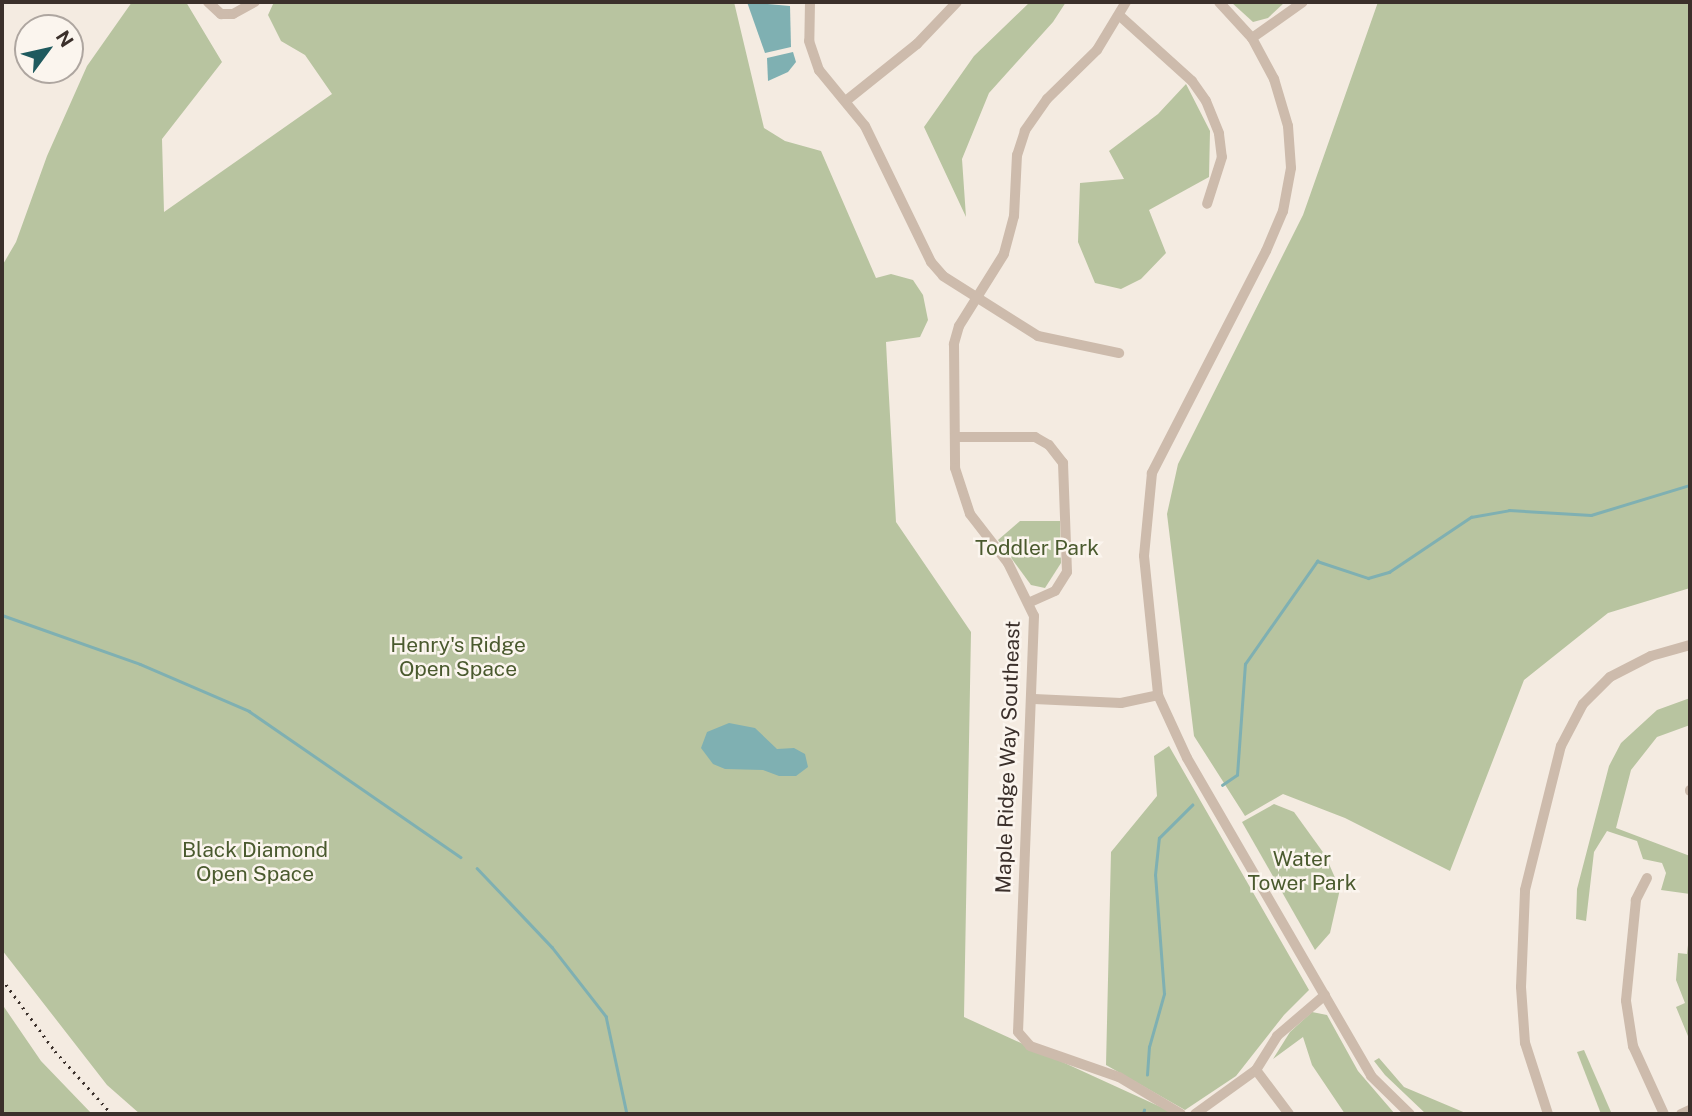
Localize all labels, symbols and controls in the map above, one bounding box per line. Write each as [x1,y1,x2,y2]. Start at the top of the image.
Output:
north arrow [14,14,84,84]
text: N [52,26,78,51]
park label: Toddler Park [975,535,1099,561]
street label: Maple Ridge Way Southeast [991,620,1025,894]
park label: Henry's Ridge Open Space [390,632,526,682]
park label: Black Diamond Open Space [182,837,328,887]
park label: Water Tower Park [1248,846,1356,896]

